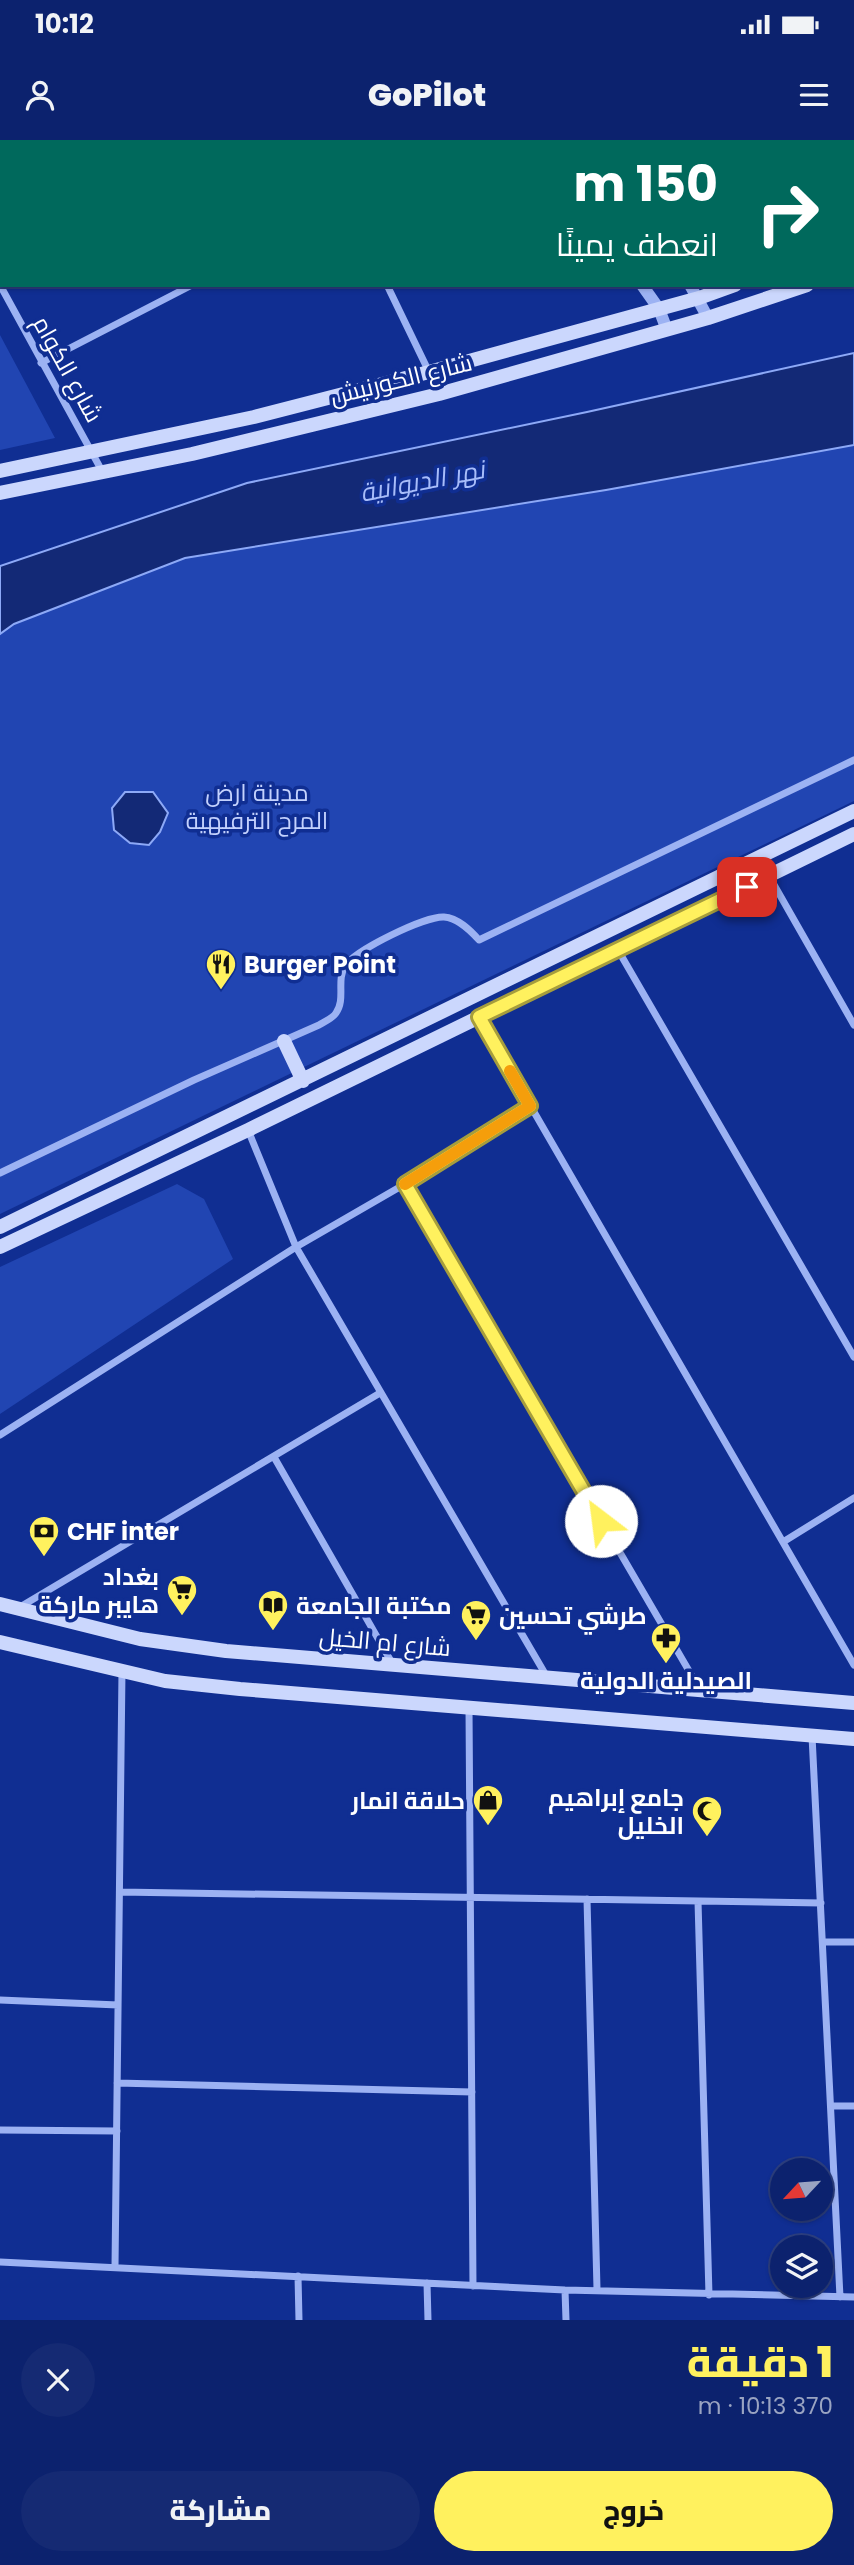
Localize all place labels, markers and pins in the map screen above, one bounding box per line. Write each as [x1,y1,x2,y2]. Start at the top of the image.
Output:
pin [717,857,777,917]
restaurant icon: Burger Point [204,947,238,991]
place label: Burger Point [244,948,396,981]
bank icon: CHF inter [27,1514,61,1558]
place label: CHF inter [67,1515,179,1548]
place label: بغداد هايبر ماركة [38,1560,159,1621]
supermarket icon: بغداد هايبر ماركة [165,1573,199,1617]
library icon: مكتبة الجامعة [256,1588,290,1632]
place label: مكتبة الجامعة [296,1589,452,1622]
supermarket icon: طرشي تحسين [459,1598,493,1642]
place label: طرشي تحسين [499,1599,647,1635]
pharmacy icon: الصيدلية الدولية [649,1621,683,1665]
place label: الصيدلية الدولية [580,1664,752,1697]
place label: جامع إبراهيم الخليل [548,1781,684,1842]
shop icon: حلاقة انمار [471,1783,505,1827]
place label: حلاقة انمار [350,1784,465,1817]
mosque icon: جامع إبراهيم الخليل [690,1794,724,1838]

